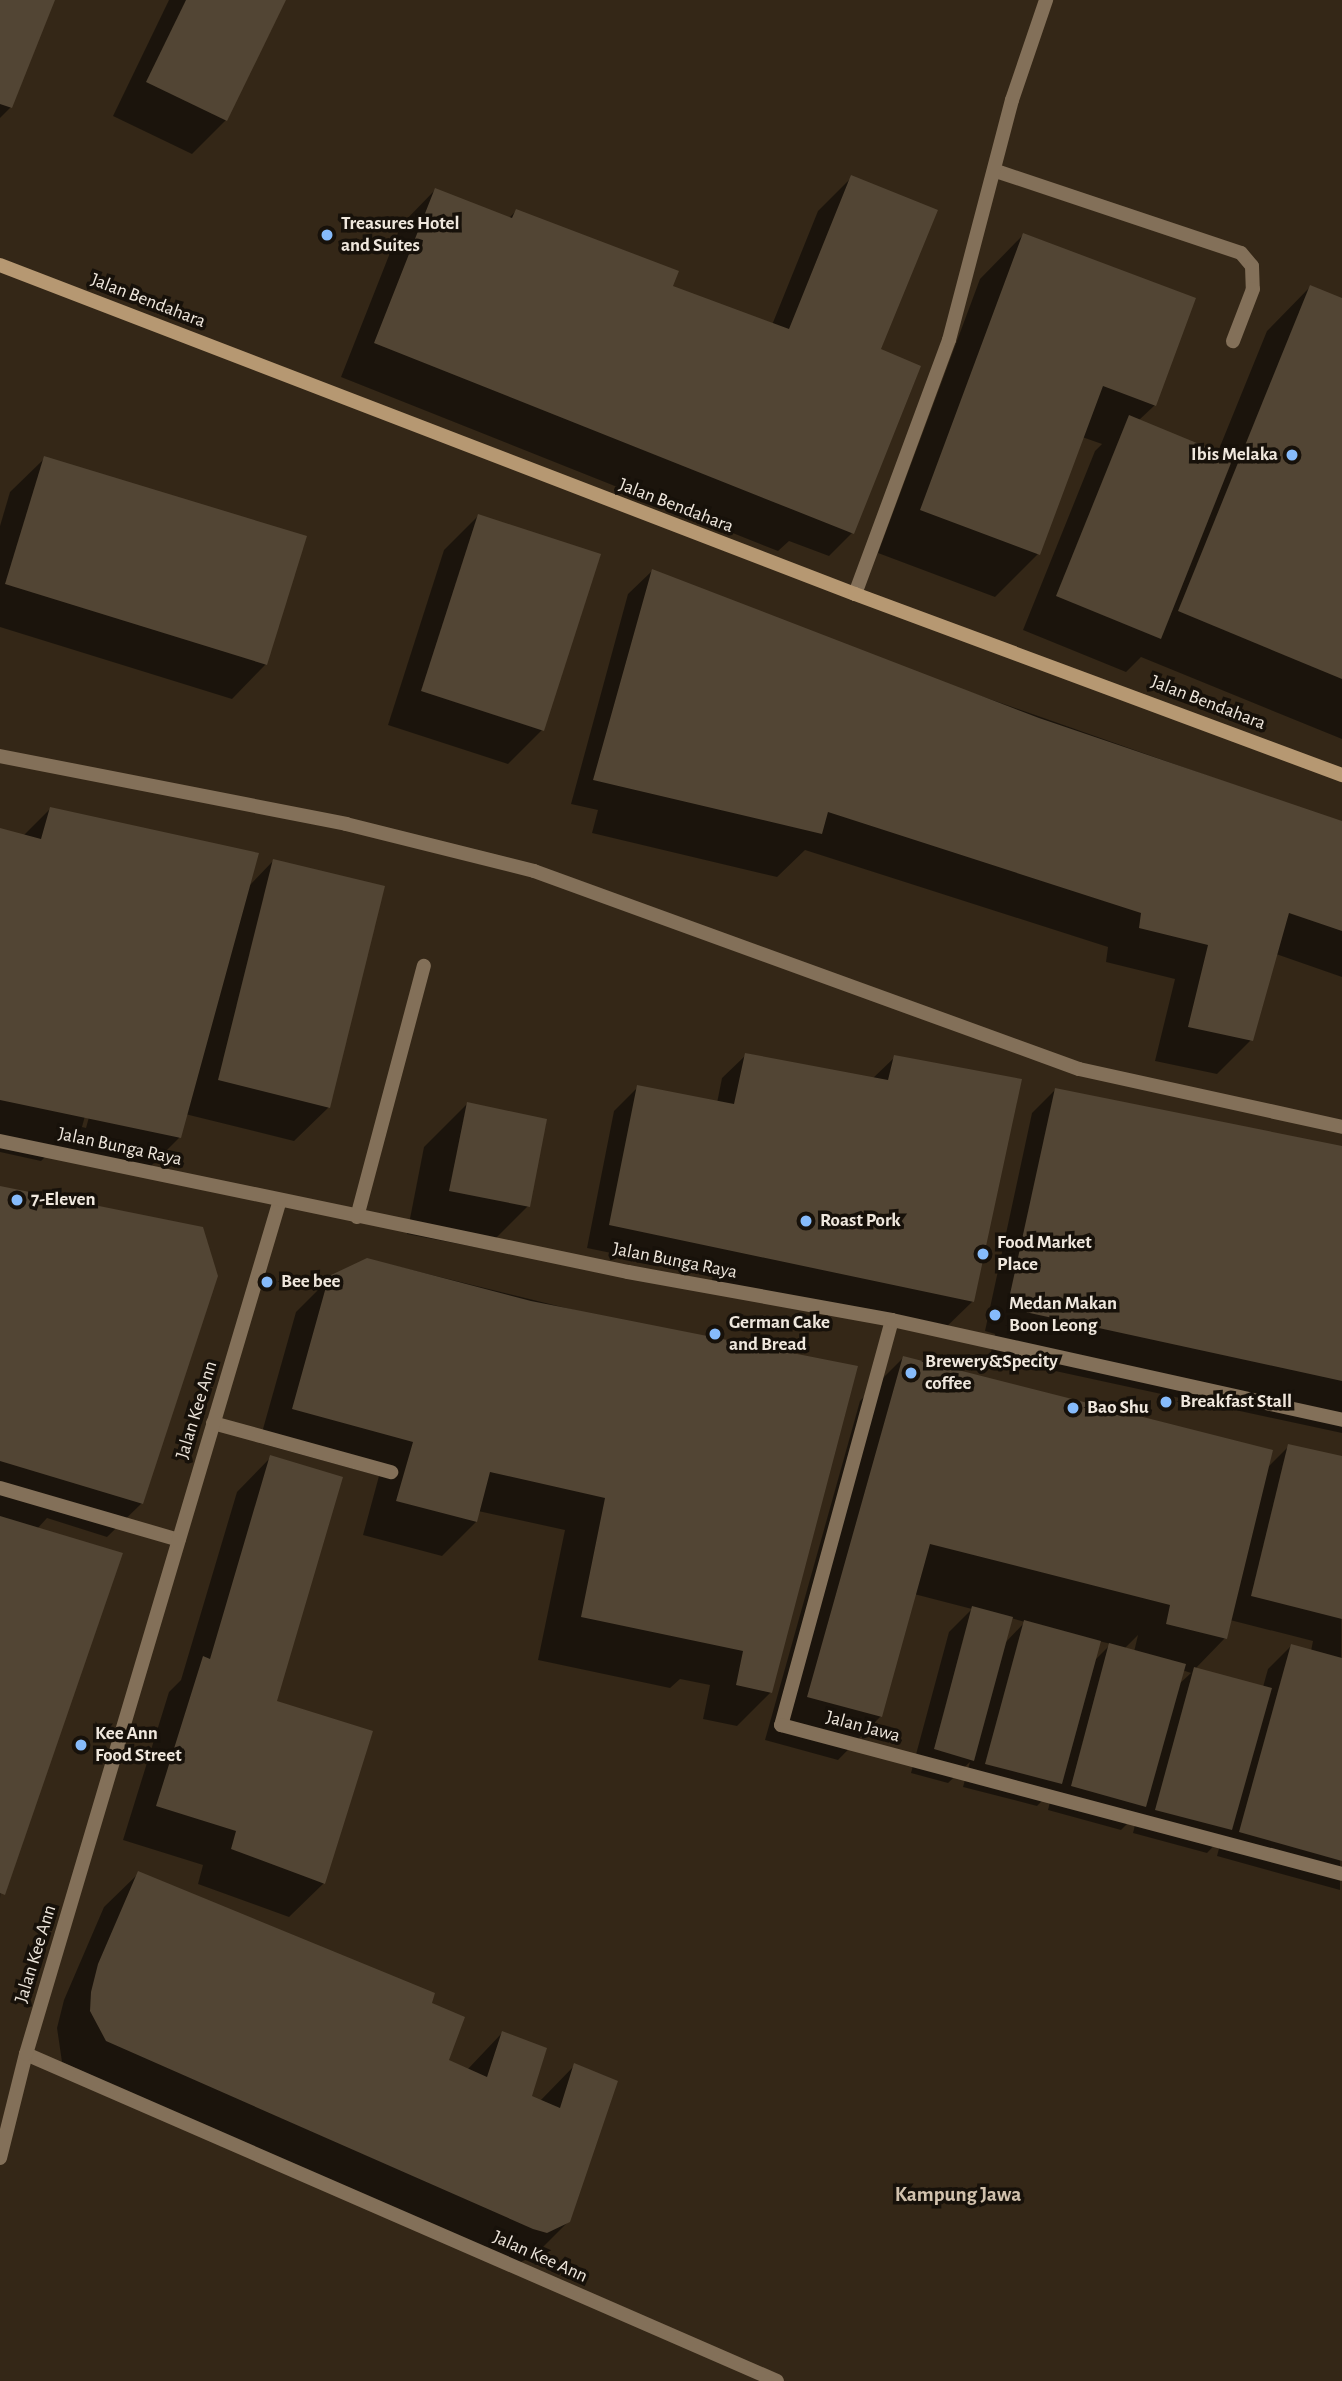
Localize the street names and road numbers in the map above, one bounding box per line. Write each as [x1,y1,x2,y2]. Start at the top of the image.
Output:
street label: Jalan Bendahara [87,269,209,333]
street label: Jalan Bendahara [615,474,737,538]
street label: Jalan Bendahara [1147,671,1269,735]
street label: Jalan Bunga Raya [56,1123,184,1171]
street label: Jalan Bunga Raya [611,1238,739,1284]
street label: Jalan Kee Ann [171,1358,223,1462]
street label: Jalan Jawa [823,1706,903,1748]
street label: Jalan Kee Ann [10,1902,62,2006]
street label: Jalan Kee Ann [489,2226,591,2288]

